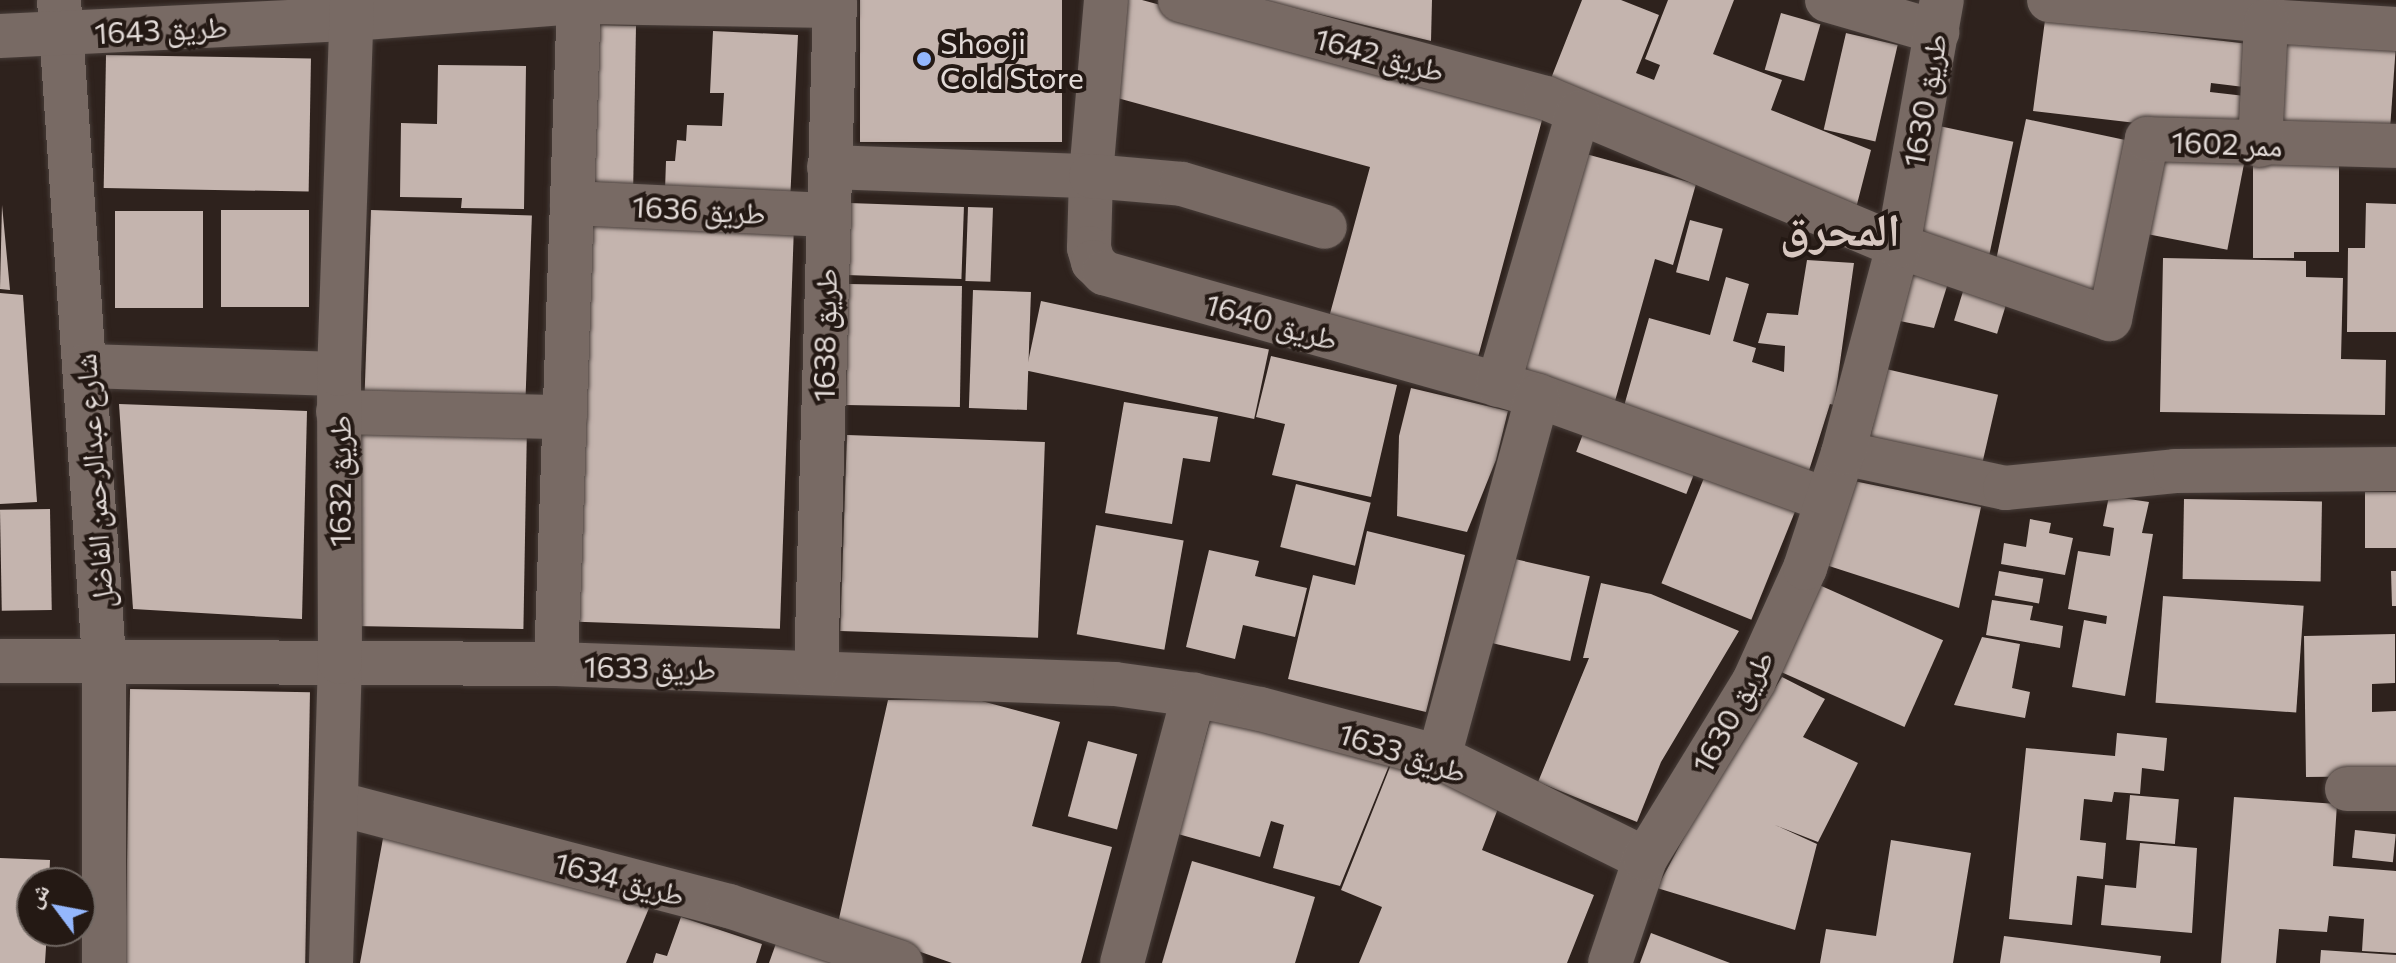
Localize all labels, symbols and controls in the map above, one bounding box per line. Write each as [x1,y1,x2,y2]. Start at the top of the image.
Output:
street label: طريق 1643 [93,8,229,50]
street label: طريق 1642 [1311,19,1449,89]
place label: Shooji Cold Store [940,24,1084,94]
street label: طريق 1630 [1895,30,1953,170]
marker: Shooji Cold Store [915,50,933,68]
street label: ممر 1602 [2171,123,2283,163]
street label: طريق 1636 [631,188,767,230]
district label: المحرق [1780,199,1900,255]
street label: طريق 1638 [805,268,843,402]
street label: طريق 1640 [1202,285,1342,357]
street label: شارع عبدالرحمن الفاضل [66,352,120,610]
street label: طريق 1632 [321,415,357,547]
street label: طريق 1630 [1684,643,1780,779]
street label: طريق 1633 [584,648,716,686]
street label: طريق 1633 [1335,714,1471,790]
street label: طريق 1634 [551,843,689,913]
north arrow [16,867,96,947]
text: ش [19,878,55,912]

